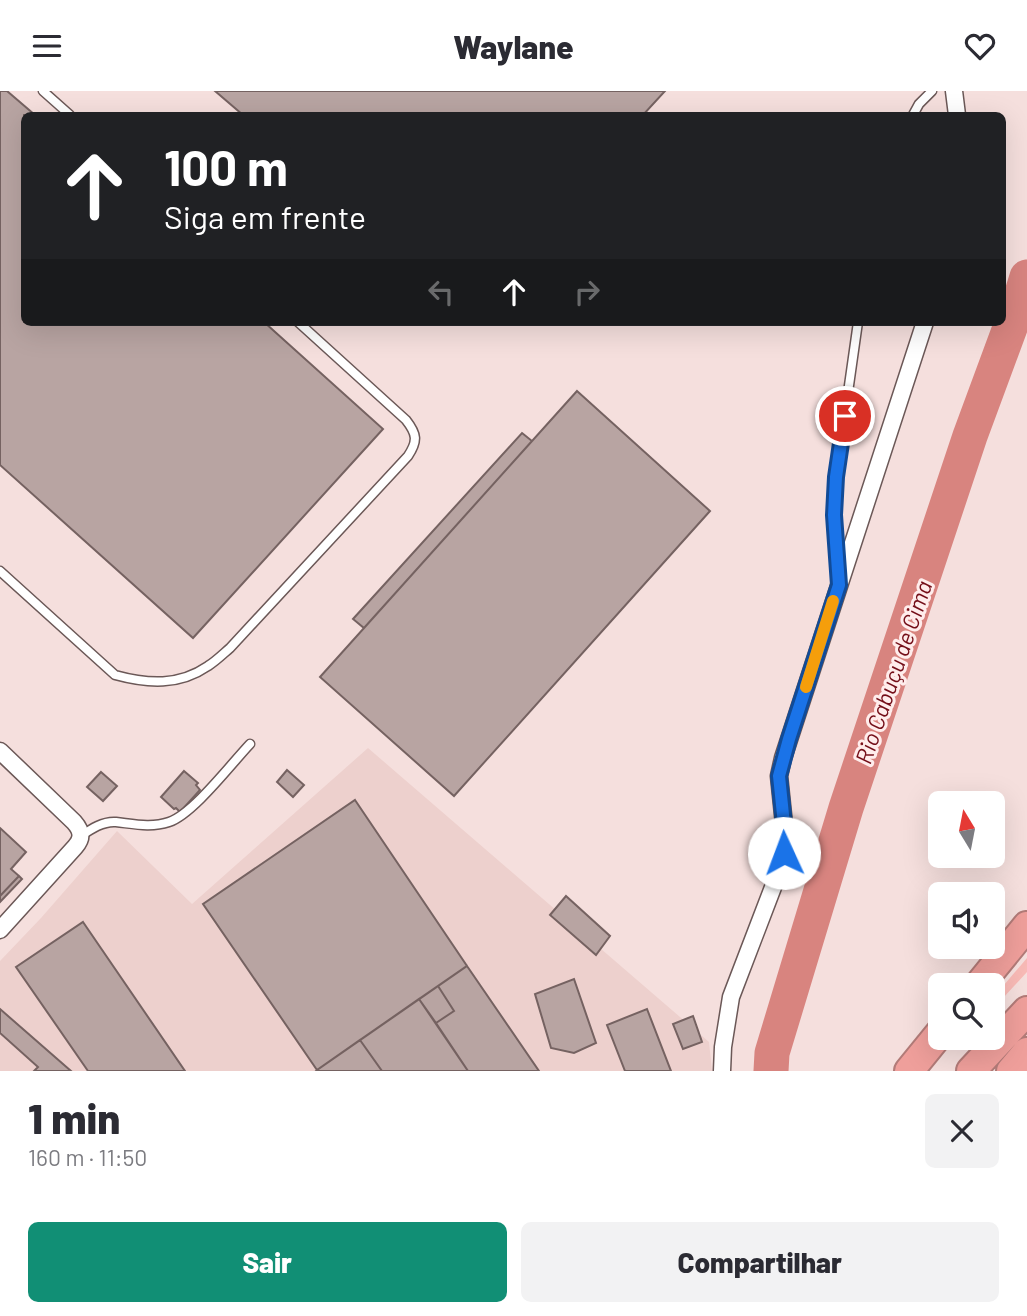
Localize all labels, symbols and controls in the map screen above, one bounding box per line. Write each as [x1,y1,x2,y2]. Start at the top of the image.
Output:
icon: menu [28,27,66,65]
text: Waylane [453,27,574,65]
icon: heart [961,27,999,65]
text: 100 m [164,137,288,196]
icon: ahead [49,140,140,231]
text: Siga em frente [164,197,366,235]
icon: left [422,273,460,311]
icon: ahead [495,273,533,311]
icon: right [568,273,606,311]
pin [815,386,875,446]
icon: arrive [826,397,864,435]
water label: Rio Cabuçu de Cima [849,577,937,767]
north arrow [928,791,1004,868]
map controls [928,791,1005,1050]
position arrow [747,816,821,890]
button: sound [928,882,1005,959]
button: search [928,973,1005,1050]
text: 1 min [28,1092,120,1142]
button: close [925,1094,999,1168]
text: 160 m · 11:50 [28,1143,147,1171]
button: Sair [28,1222,507,1302]
button: Compartilhar [521,1222,999,1302]

